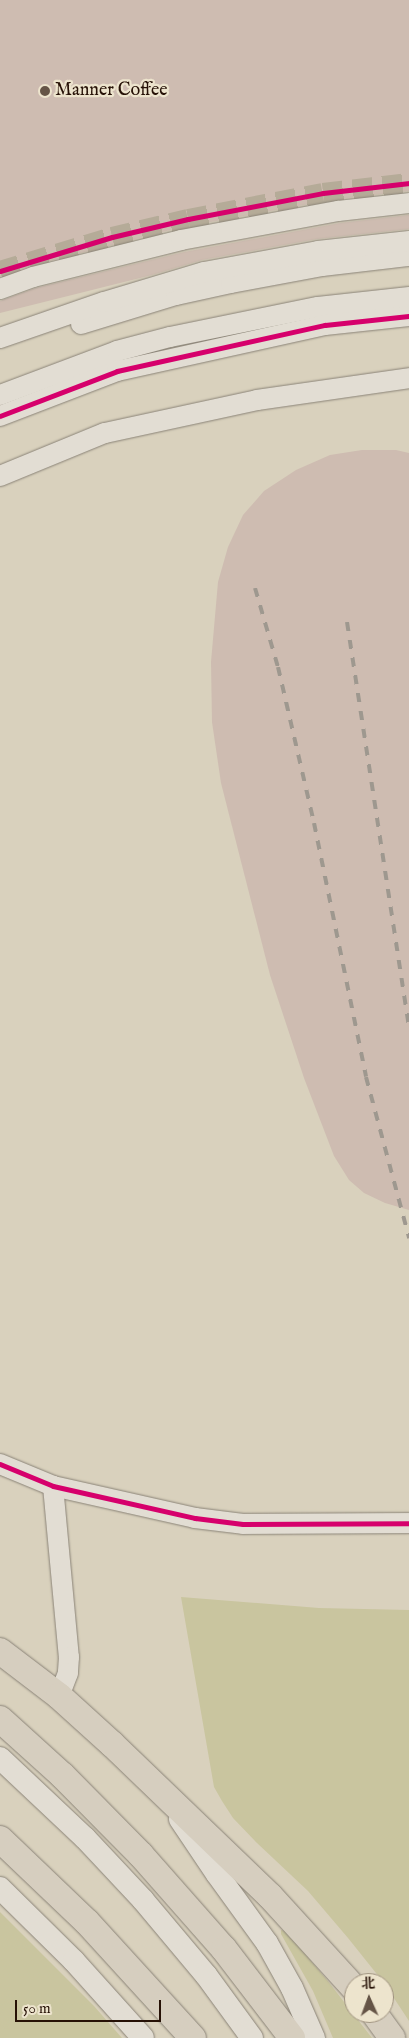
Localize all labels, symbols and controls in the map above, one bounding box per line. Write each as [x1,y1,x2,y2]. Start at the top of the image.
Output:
place label: Manner Coffee [55,80,167,102]
marker: Manner Coffee [39,85,51,97]
north arrow [344,1973,394,2023]
text: 北 [361,1975,376,1993]
scale bar [18,1990,164,2022]
text: 50 m [23,1999,51,2018]

